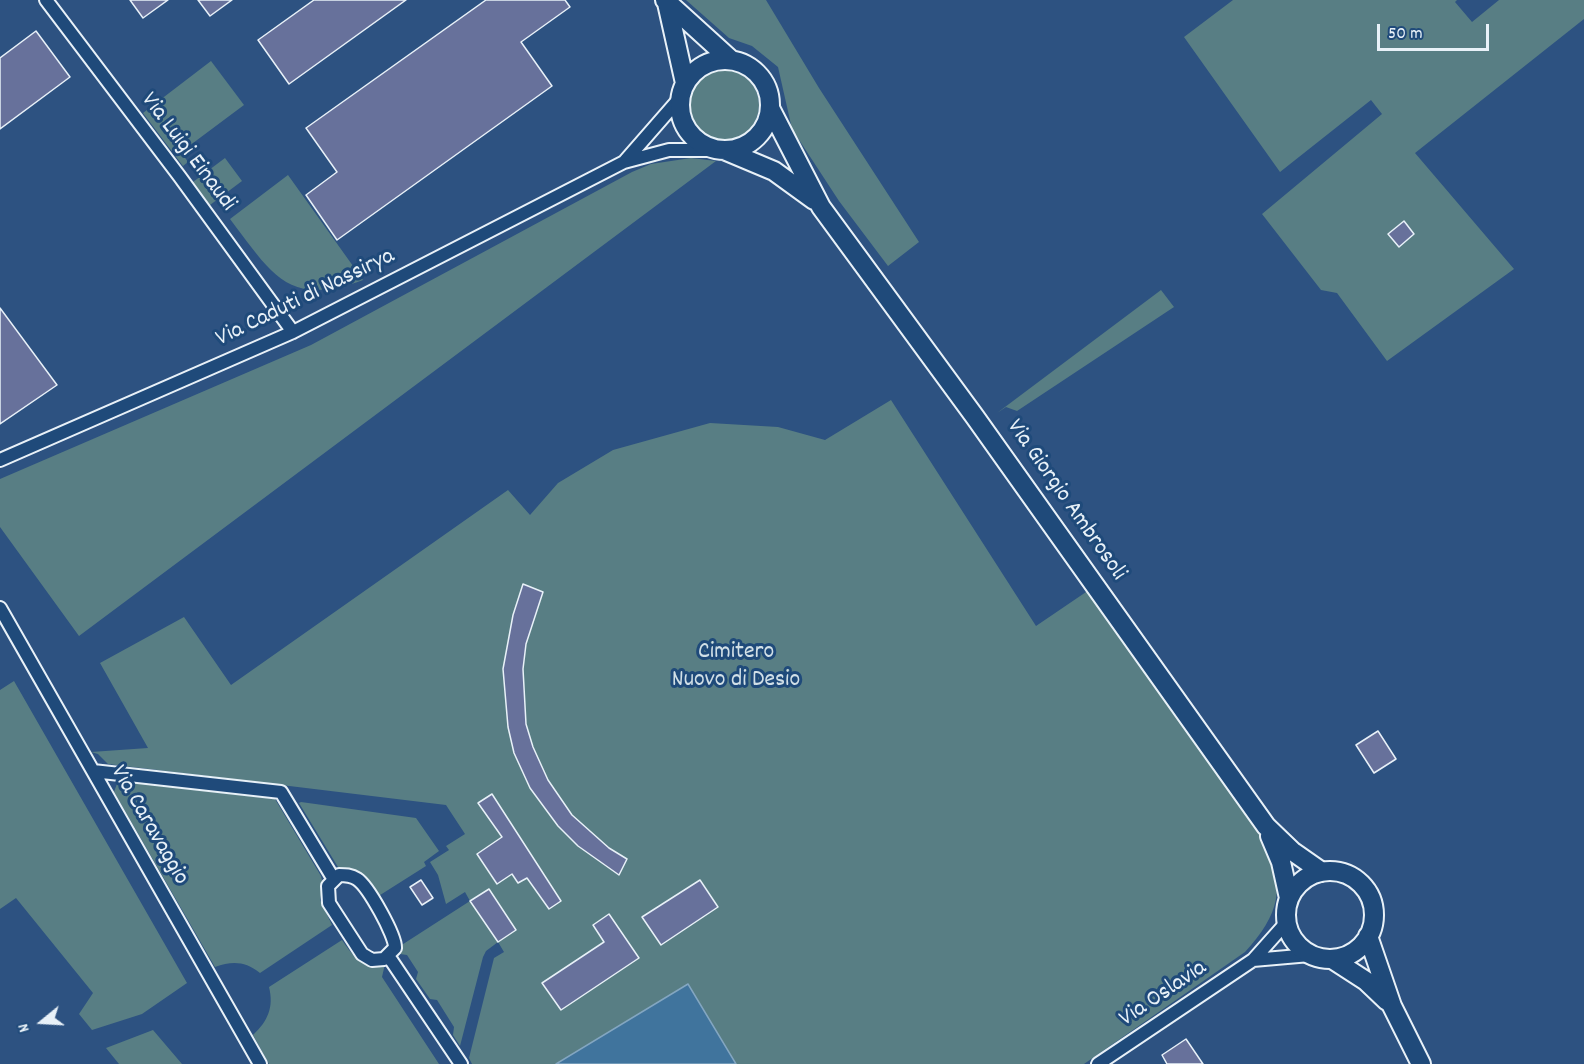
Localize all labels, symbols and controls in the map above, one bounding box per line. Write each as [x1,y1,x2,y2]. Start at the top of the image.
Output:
scale bar [1380,12,1492,50]
text: 50 m [1388,22,1423,47]
street label: Via Luigi Einaudi [133,88,241,218]
street label: Via Caduti di Nassirya [212,243,400,355]
street label: Via Giorgio Ambrosoli [999,415,1131,587]
park label: Cimitero Nuovo di Desio [672,640,800,696]
street label: Via Caravaggio [102,761,194,891]
street label: Via Oslavia [1115,955,1213,1035]
north arrow [12,992,72,1052]
text: N [12,1020,37,1035]

